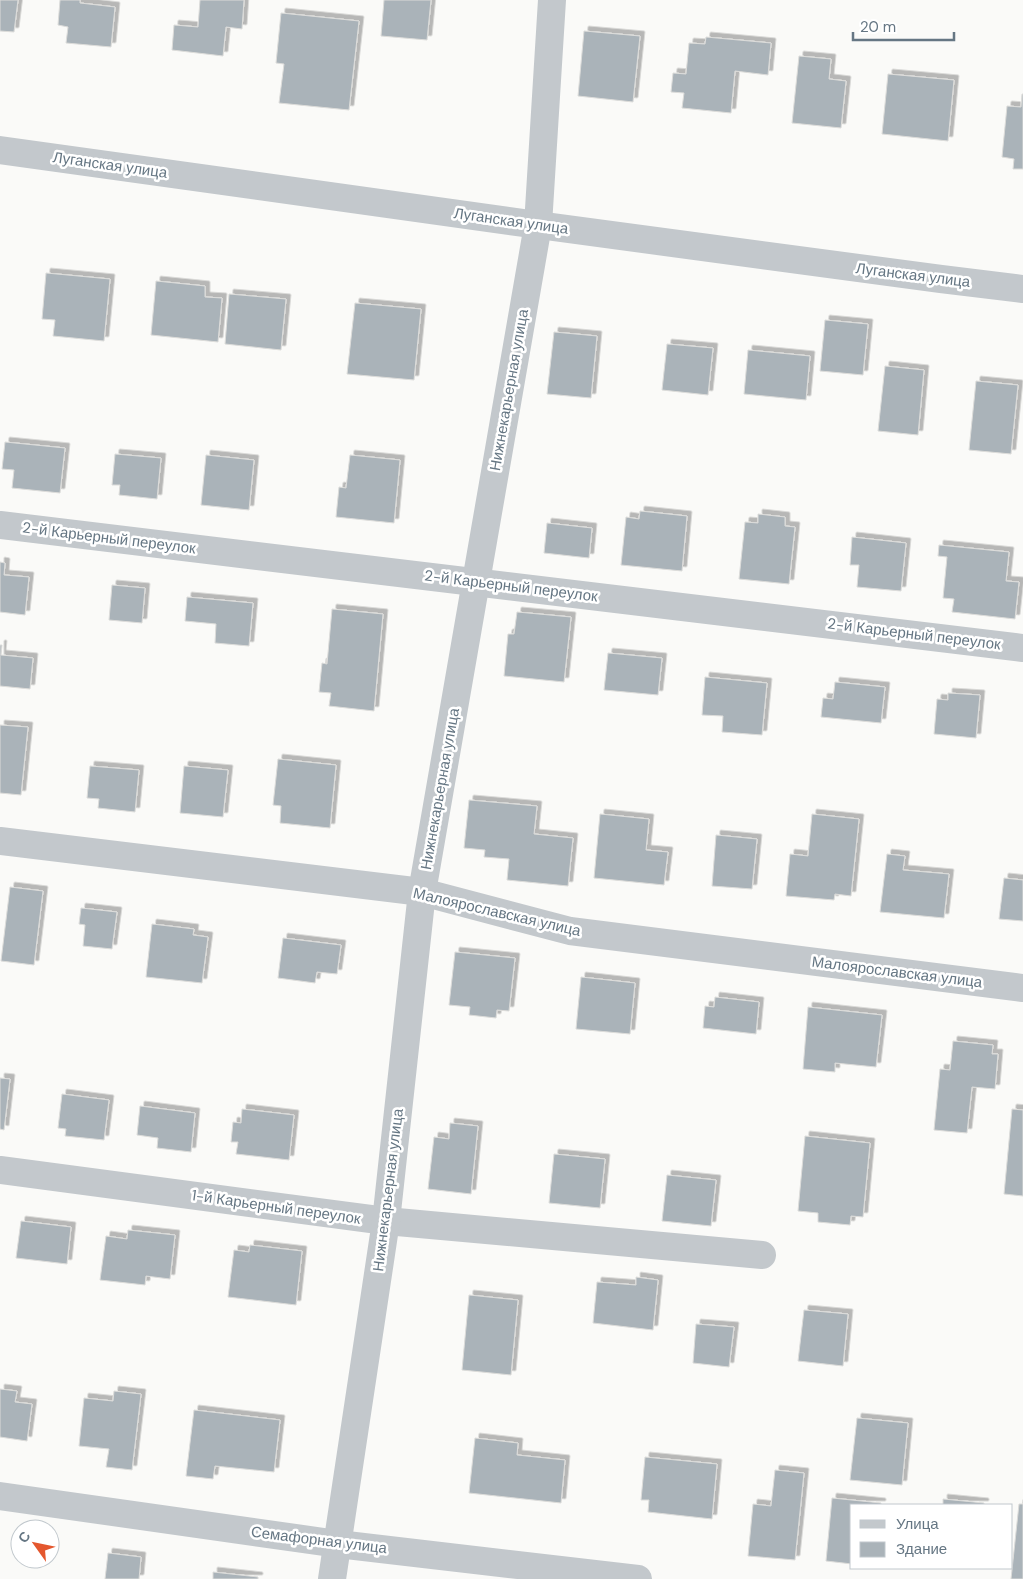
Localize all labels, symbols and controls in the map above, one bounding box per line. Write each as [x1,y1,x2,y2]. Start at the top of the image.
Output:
scale bar [853,10,954,42]
text: 20 m [860,17,896,37]
street label: Луганская улица [51,147,169,183]
street label: Луганская улица [452,203,570,239]
street label: Луганская улица [855,258,972,292]
street label: Нижнекарьерная улица [485,307,533,472]
street label: 2-й Карьерный переулок [21,517,197,559]
street label: 2-й Карьерный переулок [423,565,599,607]
street label: 2-й Карьерный переулок [826,613,1002,655]
street label: Нижнекарьерная улица [416,706,464,871]
street label: Малоярославская улица [411,883,583,941]
street label: Малоярославская улица [811,952,984,992]
street label: Нижнекарьерная улица [368,1107,408,1273]
street label: 1-й Карьерный переулок [190,1185,362,1229]
legend [850,1504,1013,1569]
text: Улица [896,1514,939,1534]
north arrow [10,1519,60,1569]
street label: Семафорная улица [250,1522,389,1558]
text: С [14,1528,34,1546]
text: Здание [896,1539,947,1559]

